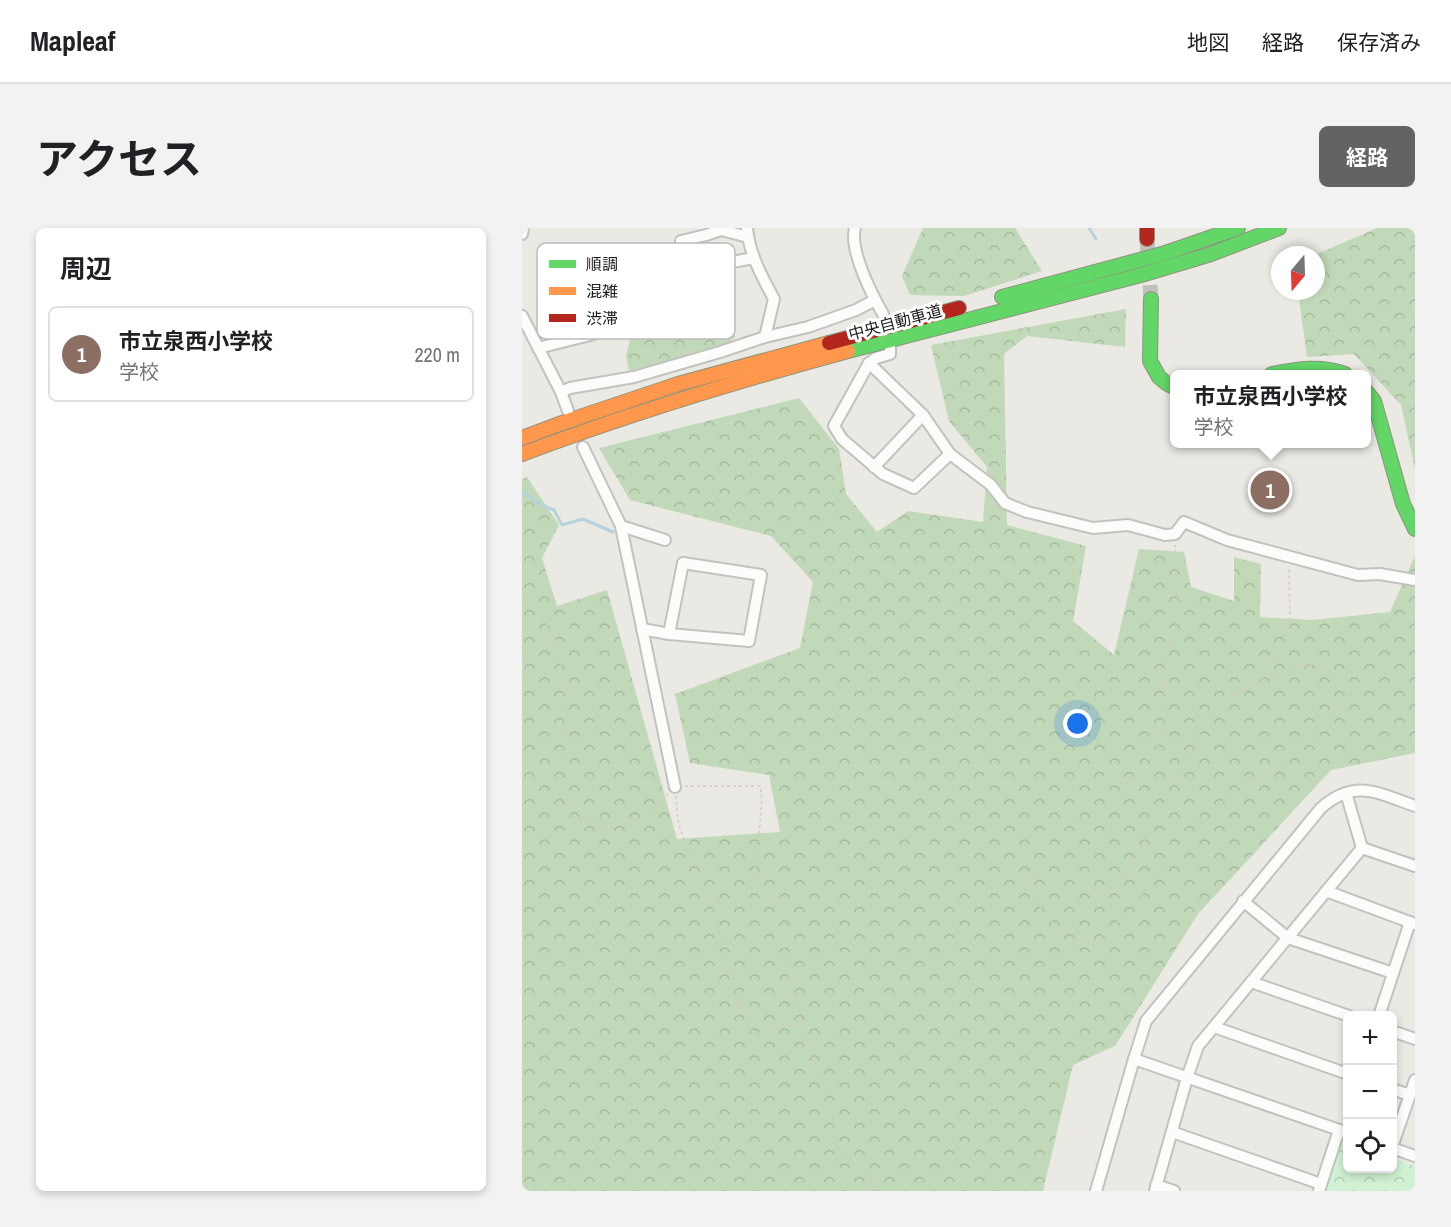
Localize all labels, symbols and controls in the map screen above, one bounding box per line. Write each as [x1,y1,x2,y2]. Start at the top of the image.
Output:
text: Mapleaf [30,22,115,60]
text: 地図 [1187,28,1229,57]
text: 経路 [1262,28,1304,57]
text: 保存済み [1337,28,1421,57]
button: 経路 [1319,126,1415,187]
text: アクセス [36,131,202,187]
legend [537,243,735,339]
north arrow [1271,246,1325,300]
text: 周辺 [60,251,112,286]
text: 順調 [586,253,618,275]
text: 混雑 [586,280,618,302]
street label: 中央自動車道 [846,299,944,345]
text: 渋滞 [586,307,618,329]
text: 市立泉西小学校 [119,326,273,356]
text: 1 [77,341,86,368]
text: 220 m [414,341,460,368]
text: 学校 [119,358,159,385]
popup [1170,370,1371,448]
text: 市立泉西小学校 [1193,381,1348,411]
text: 学校 [1193,413,1233,440]
pin: 1 [1250,468,1290,512]
your location [1063,709,1092,738]
map controls [1343,1011,1397,1173]
button: + [1343,1011,1397,1065]
button: − [1343,1065,1397,1119]
button: locate [1343,1119,1397,1173]

